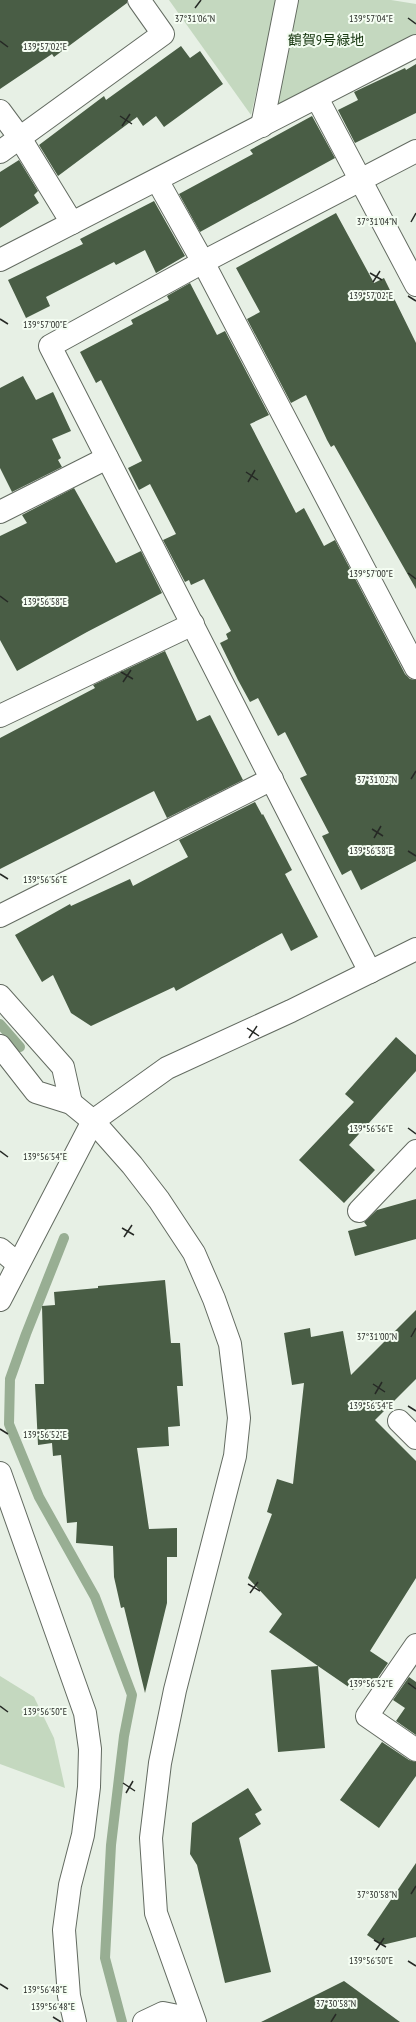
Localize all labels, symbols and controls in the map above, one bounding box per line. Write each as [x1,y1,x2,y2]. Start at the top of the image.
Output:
text: 37°31'06"N [175,12,215,25]
text: 139°57'04"E [349,12,393,25]
park label: 鶴賀9号緑地 [288,31,364,49]
text: 139°57'02"E [23,40,67,53]
text: 37°31'04"N [357,215,397,228]
text: 139°57'02"E [349,289,393,302]
text: 139°57'00"E [23,318,67,331]
text: 139°57'00"E [349,567,393,580]
text: 139°56'58"E [23,595,67,608]
text: 37°31'02"N [357,773,397,786]
text: 139°56'58"E [349,844,393,857]
text: 139°56'56"E [23,873,67,886]
text: 139°56'56"E [349,1122,393,1135]
text: 139°56'54"E [23,1150,67,1163]
text: 37°31'00"N [357,1330,397,1343]
text: 139°56'54"E [349,1399,393,1412]
text: 139°56'52"E [23,1428,67,1441]
text: 139°56'52"E [349,1677,393,1690]
text: 139°56'50"E [23,1705,67,1718]
text: 37°30'58"N [357,1888,397,1901]
text: 139°56'50"E [349,1954,393,1967]
text: 139°56'48"E [23,1983,67,1996]
text: 37°30'58"N [316,1997,356,2010]
text: 139°56'48"E [31,2000,75,2013]

